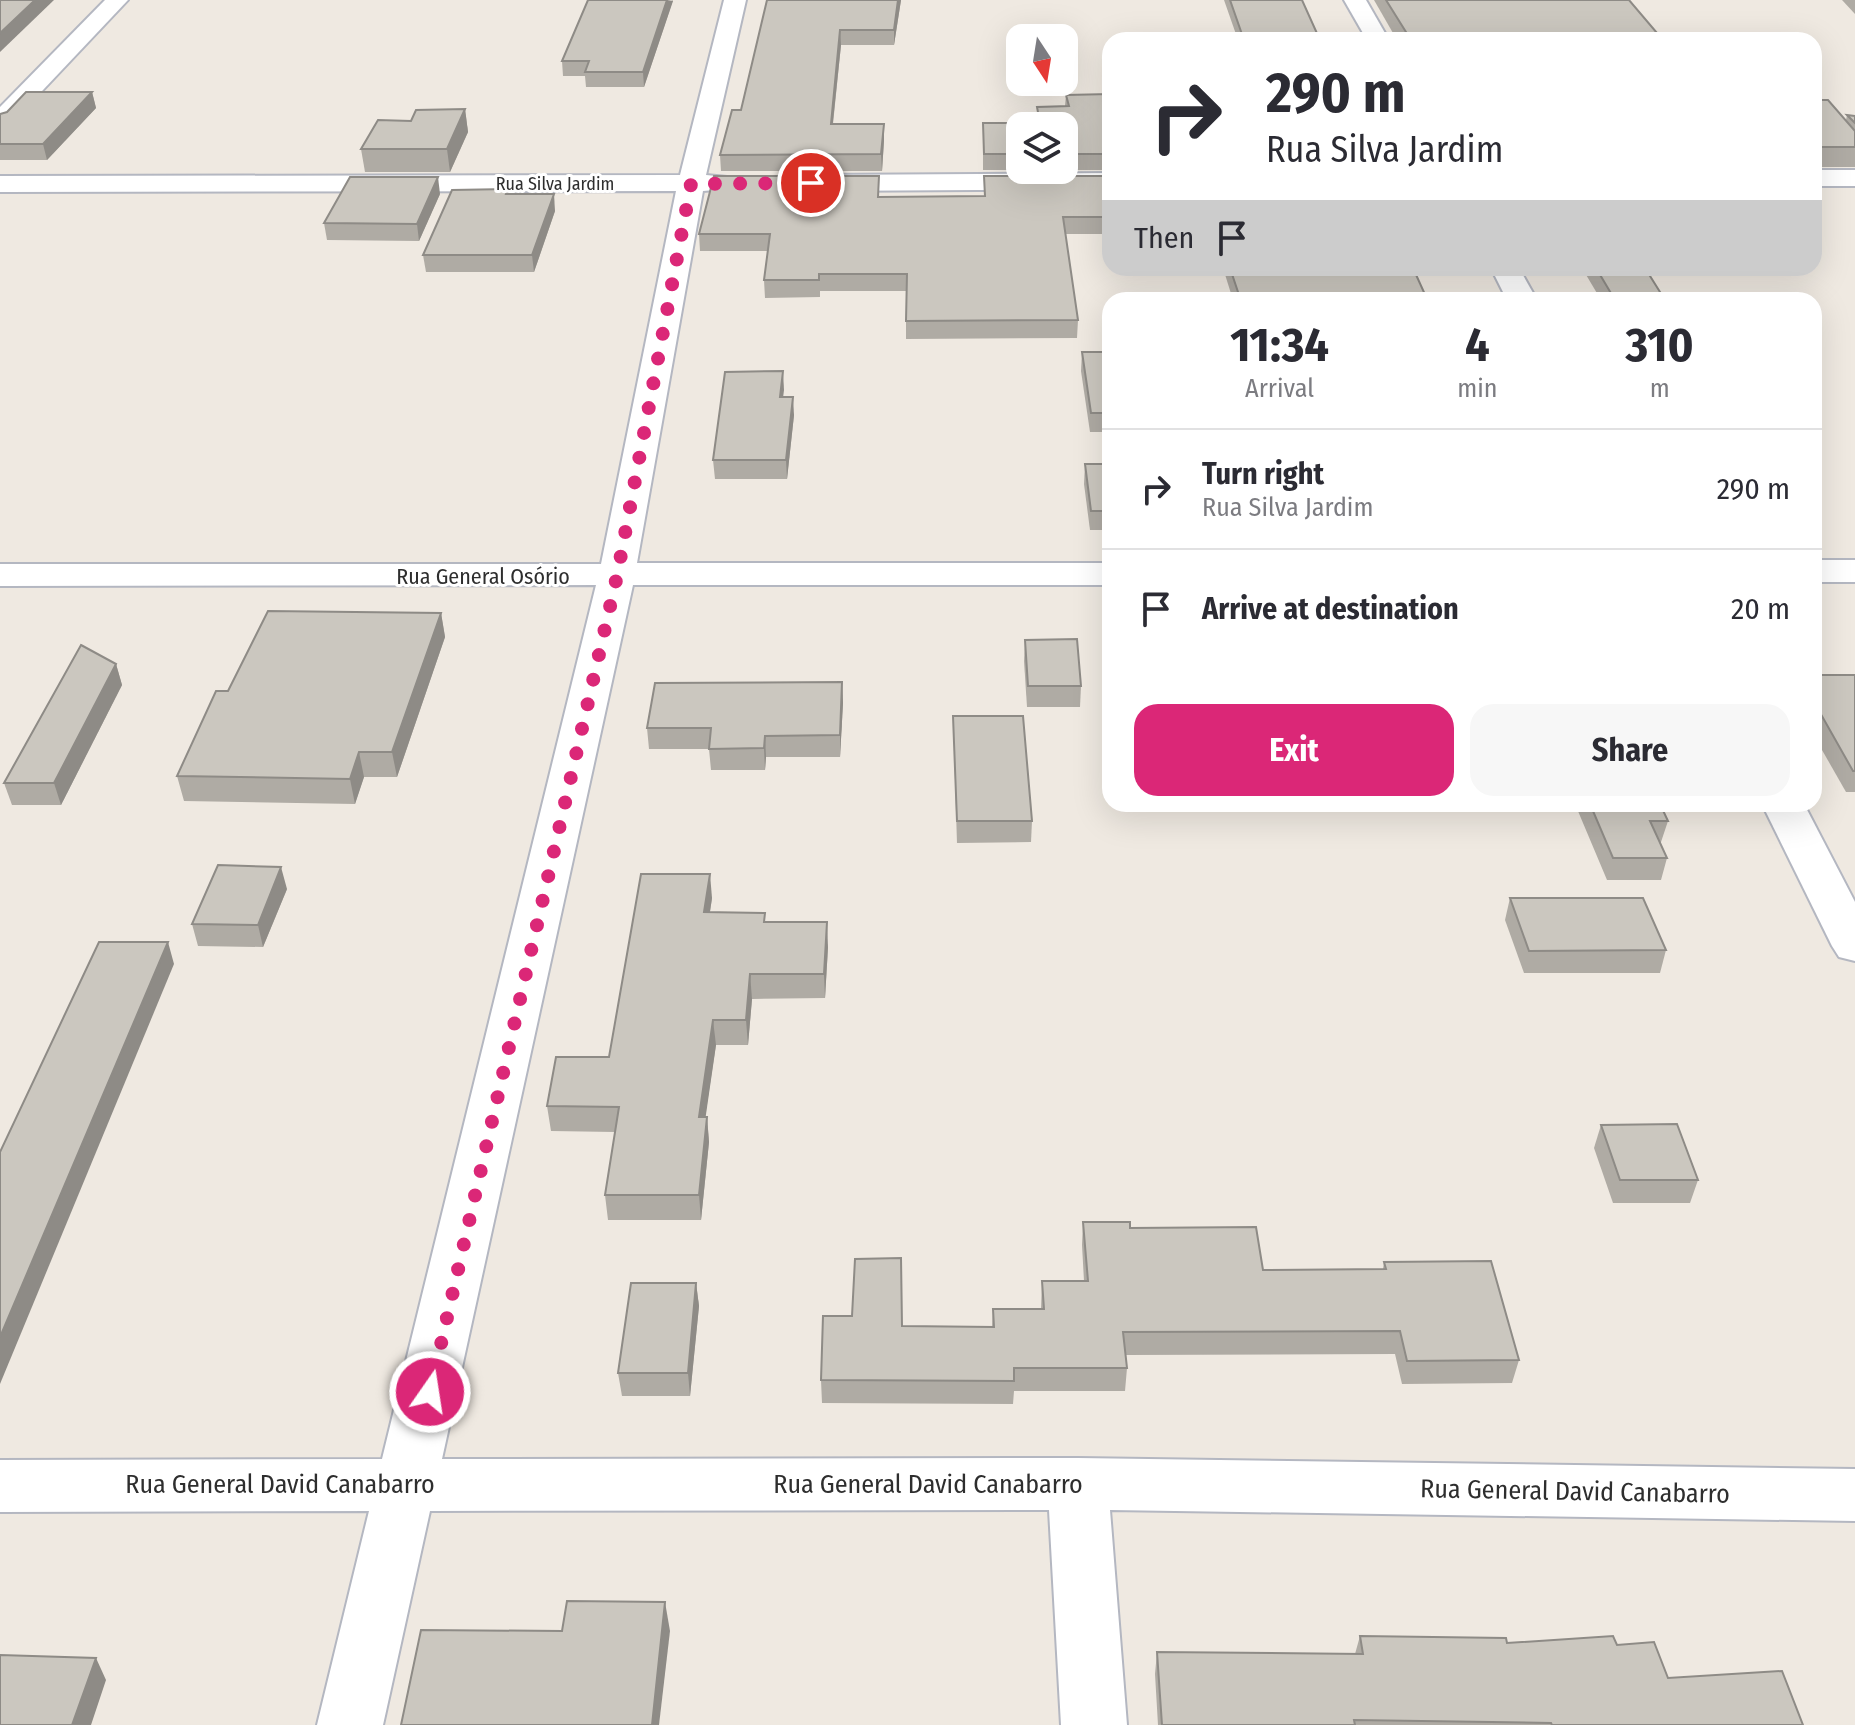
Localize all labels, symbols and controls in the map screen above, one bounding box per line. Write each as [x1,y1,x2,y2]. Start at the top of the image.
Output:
north arrow [1006,24,1078,96]
map controls [1006,24,1078,184]
text: 290 m [1266,60,1406,127]
icon: right [1134,64,1238,168]
button: layers [1006,112,1078,184]
text: Rua Silva Jardim [1266,128,1503,172]
pin [777,149,845,217]
icon: arrive [789,161,833,205]
street label: Rua Silva Jardim [496,173,614,195]
icon: arrive [1210,216,1254,260]
text: Then [1134,220,1194,256]
text: 11:34 [1230,316,1329,374]
text: 4 [1465,316,1490,374]
text: 310 [1626,316,1694,374]
text: Arrival [1245,373,1314,404]
text: min [1457,373,1497,404]
text: m [1650,373,1670,404]
text: Turn right [1202,456,1324,492]
icon: right [1134,467,1178,511]
text: 290 m [1717,471,1790,507]
text: Rua Silva Jardim [1202,492,1373,523]
street label: Rua General Osório [396,563,570,590]
icon: arrive [1134,587,1178,631]
text: Arrive at destination [1202,591,1459,627]
text: 20 m [1731,591,1790,627]
button: Exit [1134,704,1454,796]
button: Share [1470,704,1790,796]
position arrow [388,1350,472,1434]
street label: Rua General David Canabarro [125,1469,435,1500]
street label: Rua General David Canabarro [773,1469,1083,1500]
street label: Rua General David Canabarro [1420,1473,1730,1510]

